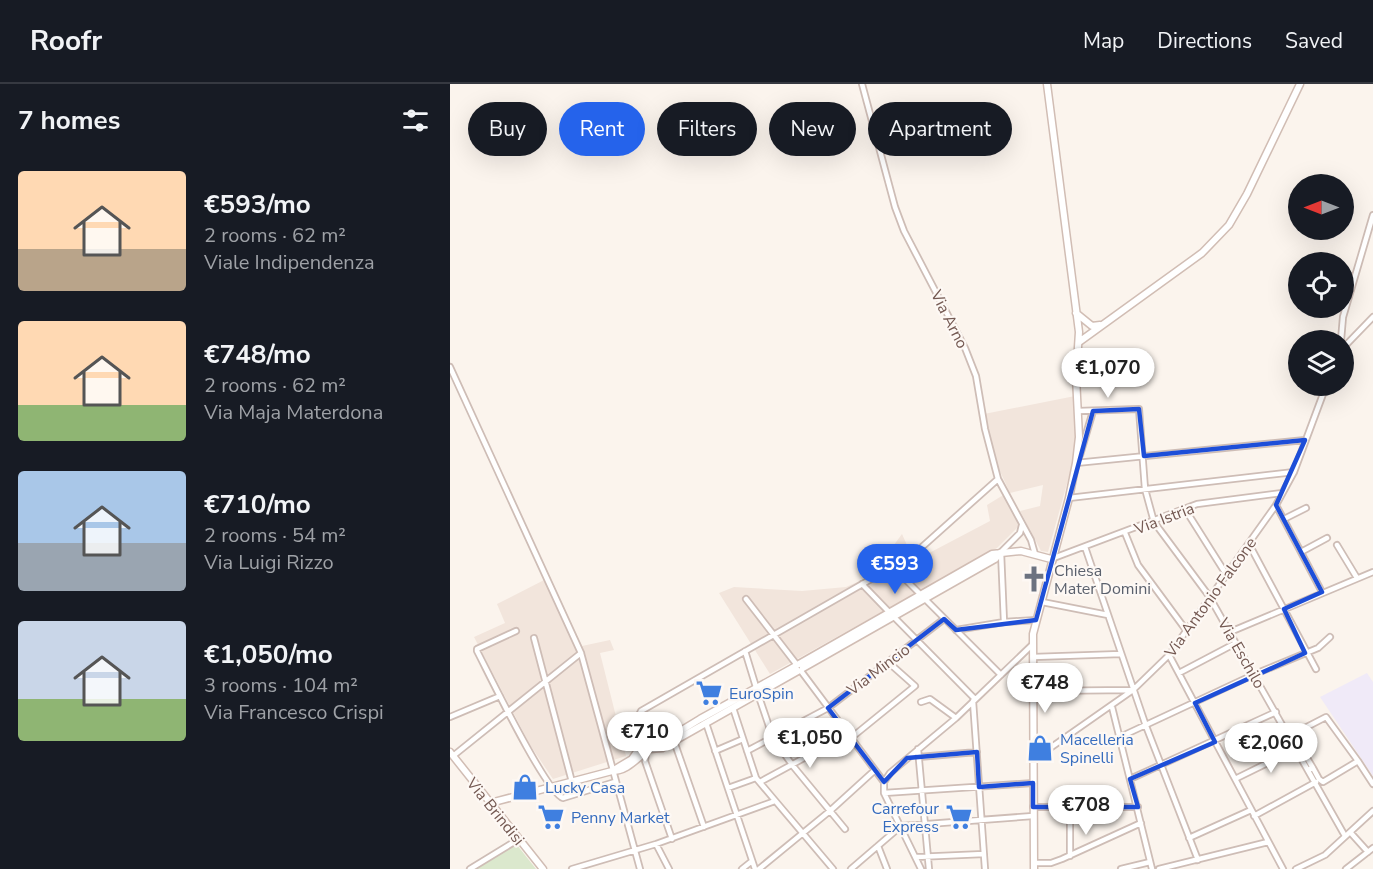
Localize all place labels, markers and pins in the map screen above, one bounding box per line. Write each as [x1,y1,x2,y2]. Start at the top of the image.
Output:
pin: €1,070 [1059,348,1157,399]
pin: €593 [859,544,931,595]
place label: Chiesa Mater Domini [1054,560,1151,600]
church icon: Chiesa Mater Domini [1019,564,1049,594]
pin: €748 [1009,663,1081,714]
supermarket icon: EuroSpin [694,678,724,708]
place label: EuroSpin [729,683,794,705]
pin: €710 [609,712,681,763]
pin: €1,050 [761,718,859,769]
pin: €2,060 [1222,723,1320,774]
place label: Macelleria Spinelli [1060,729,1134,769]
shop icon: Macelleria Spinelli [1025,733,1055,763]
shop icon: Lucky Casa [510,772,540,802]
place label: Lucky Casa [545,777,625,799]
pin: €708 [1050,785,1122,836]
place label: Carrefour Express [871,798,939,838]
supermarket icon: Penny Market [536,802,566,832]
supermarket icon: Carrefour Express [944,802,974,832]
place label: Penny Market [571,807,670,829]

